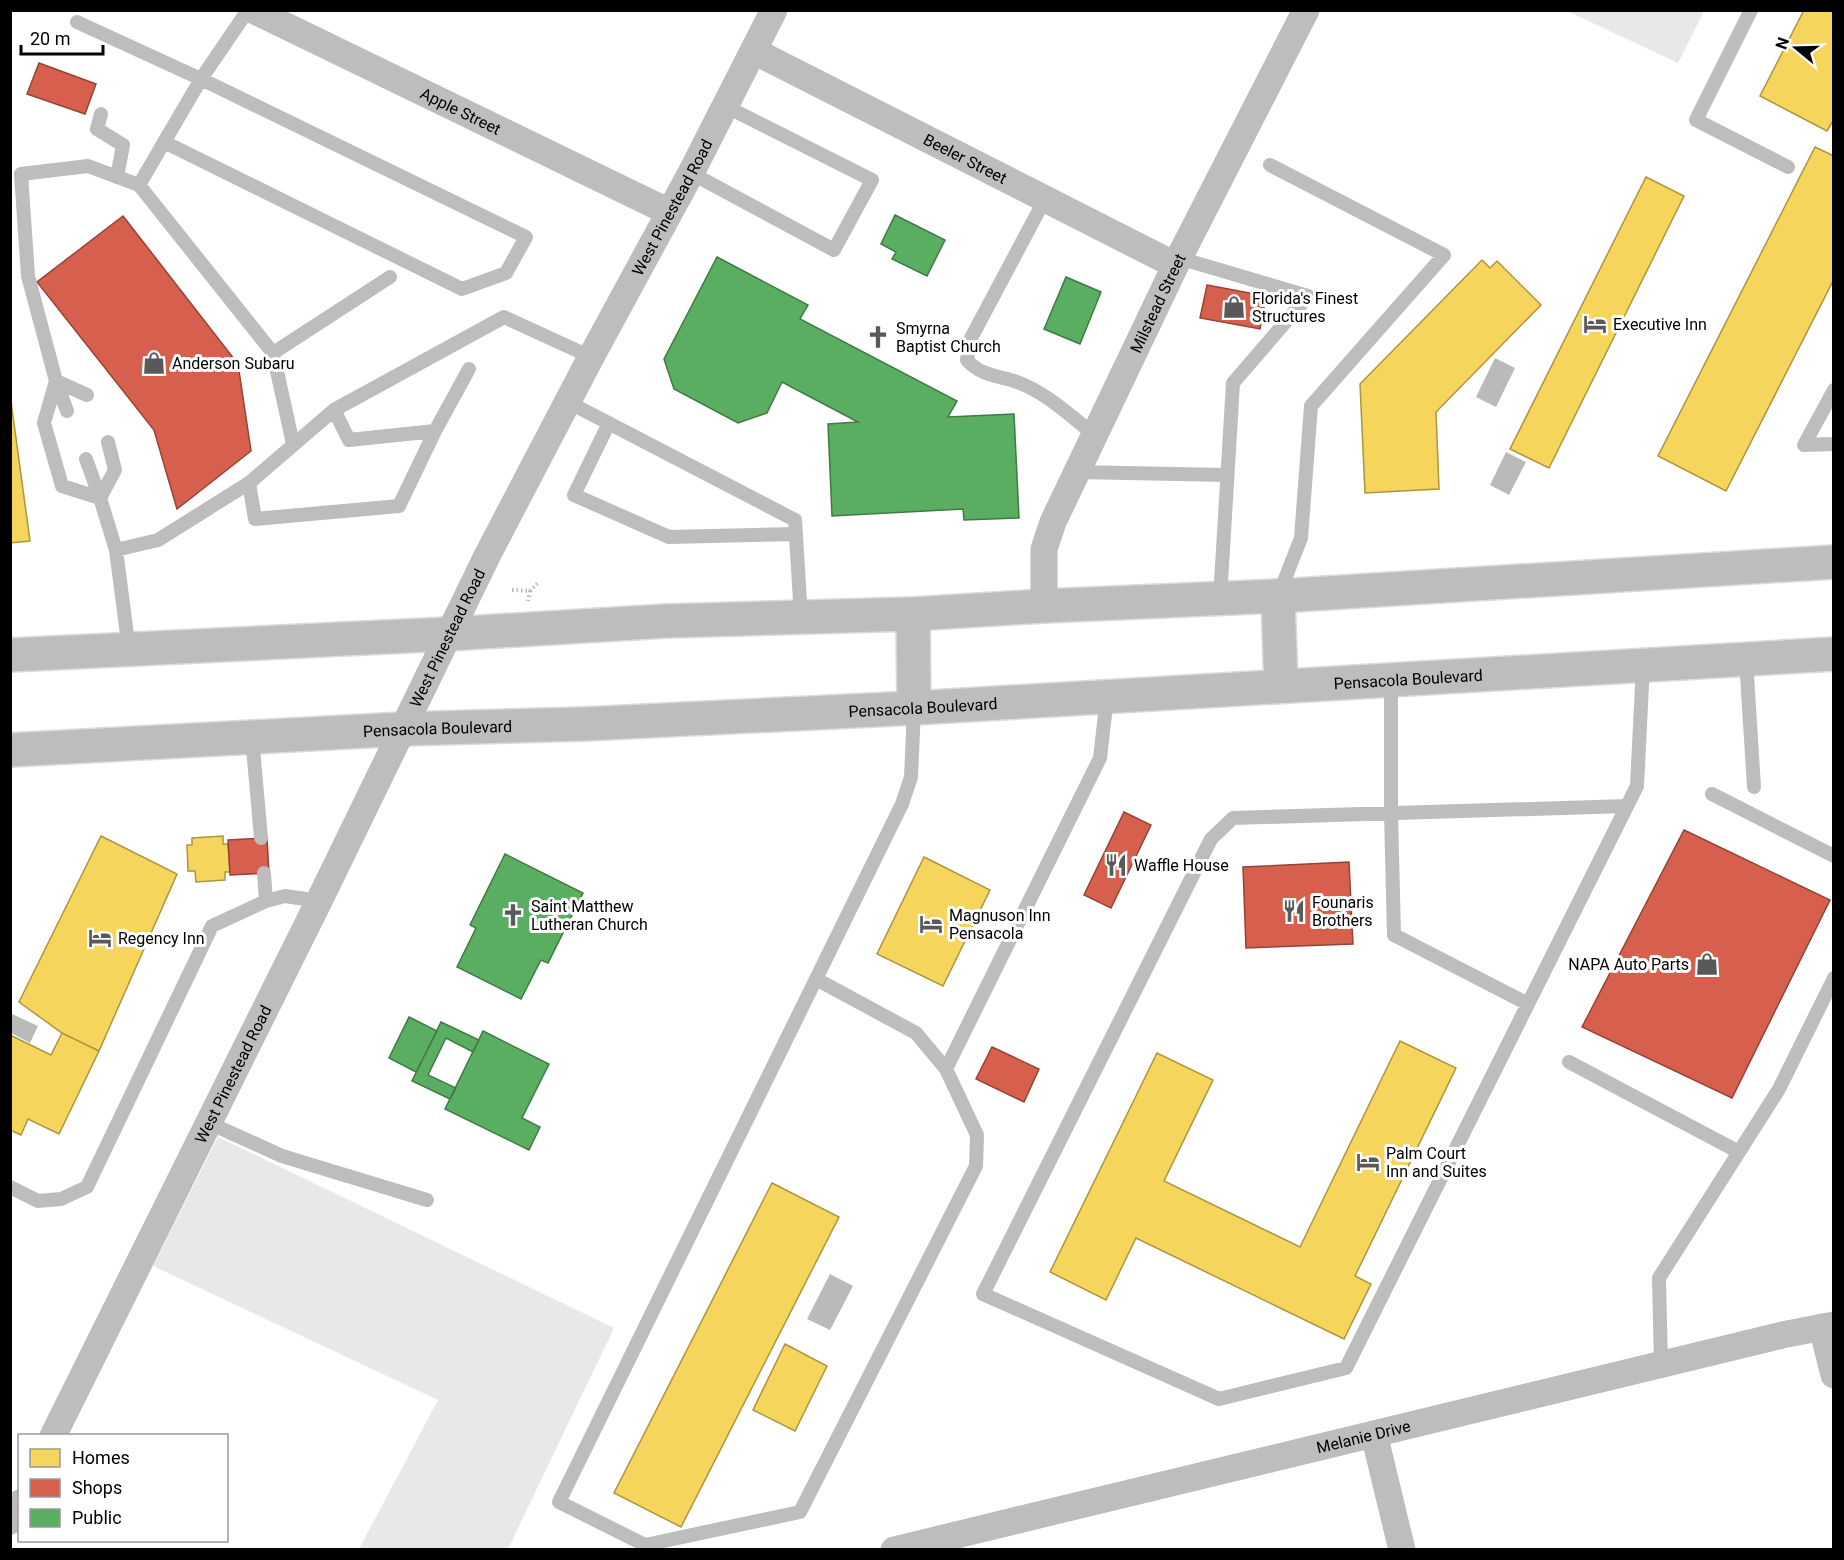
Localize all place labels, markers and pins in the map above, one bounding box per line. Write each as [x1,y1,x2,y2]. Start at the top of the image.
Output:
place label: Florida's Finest Structures [1252,289,1358,326]
shop icon: Florida's Finest Structures [1221,294,1247,320]
hotel icon: Executive Inn [1582,311,1608,337]
place label: Executive Inn [1613,315,1707,334]
place label: Smyrna Baptist Church [896,319,1001,356]
church icon: Smyrna Baptist Church [865,324,891,350]
shop icon: Anderson Subaru [141,350,167,376]
place label: Anderson Subaru [172,354,295,373]
restaurant icon: Waffle House [1103,852,1129,878]
place label: Waffle House [1134,856,1229,875]
place label: Founaris Brothers [1312,893,1374,930]
place label: Saint Matthew Lutheran Church [531,897,648,934]
restaurant icon: Founaris Brothers [1281,898,1307,924]
church icon: Saint Matthew Lutheran Church [500,902,526,928]
place label: Magnuson Inn Pensacola [949,906,1051,943]
hotel icon: Magnuson Inn Pensacola [918,911,944,937]
hotel icon: Regency Inn [87,925,113,951]
place label: Regency Inn [118,929,205,948]
shop icon: NAPA Auto Parts [1694,951,1720,977]
place label: NAPA Auto Parts [1568,955,1689,974]
place label: Palm Court Inn and Suites [1386,1144,1487,1181]
hotel icon: Palm Court Inn and Suites [1355,1149,1381,1175]

